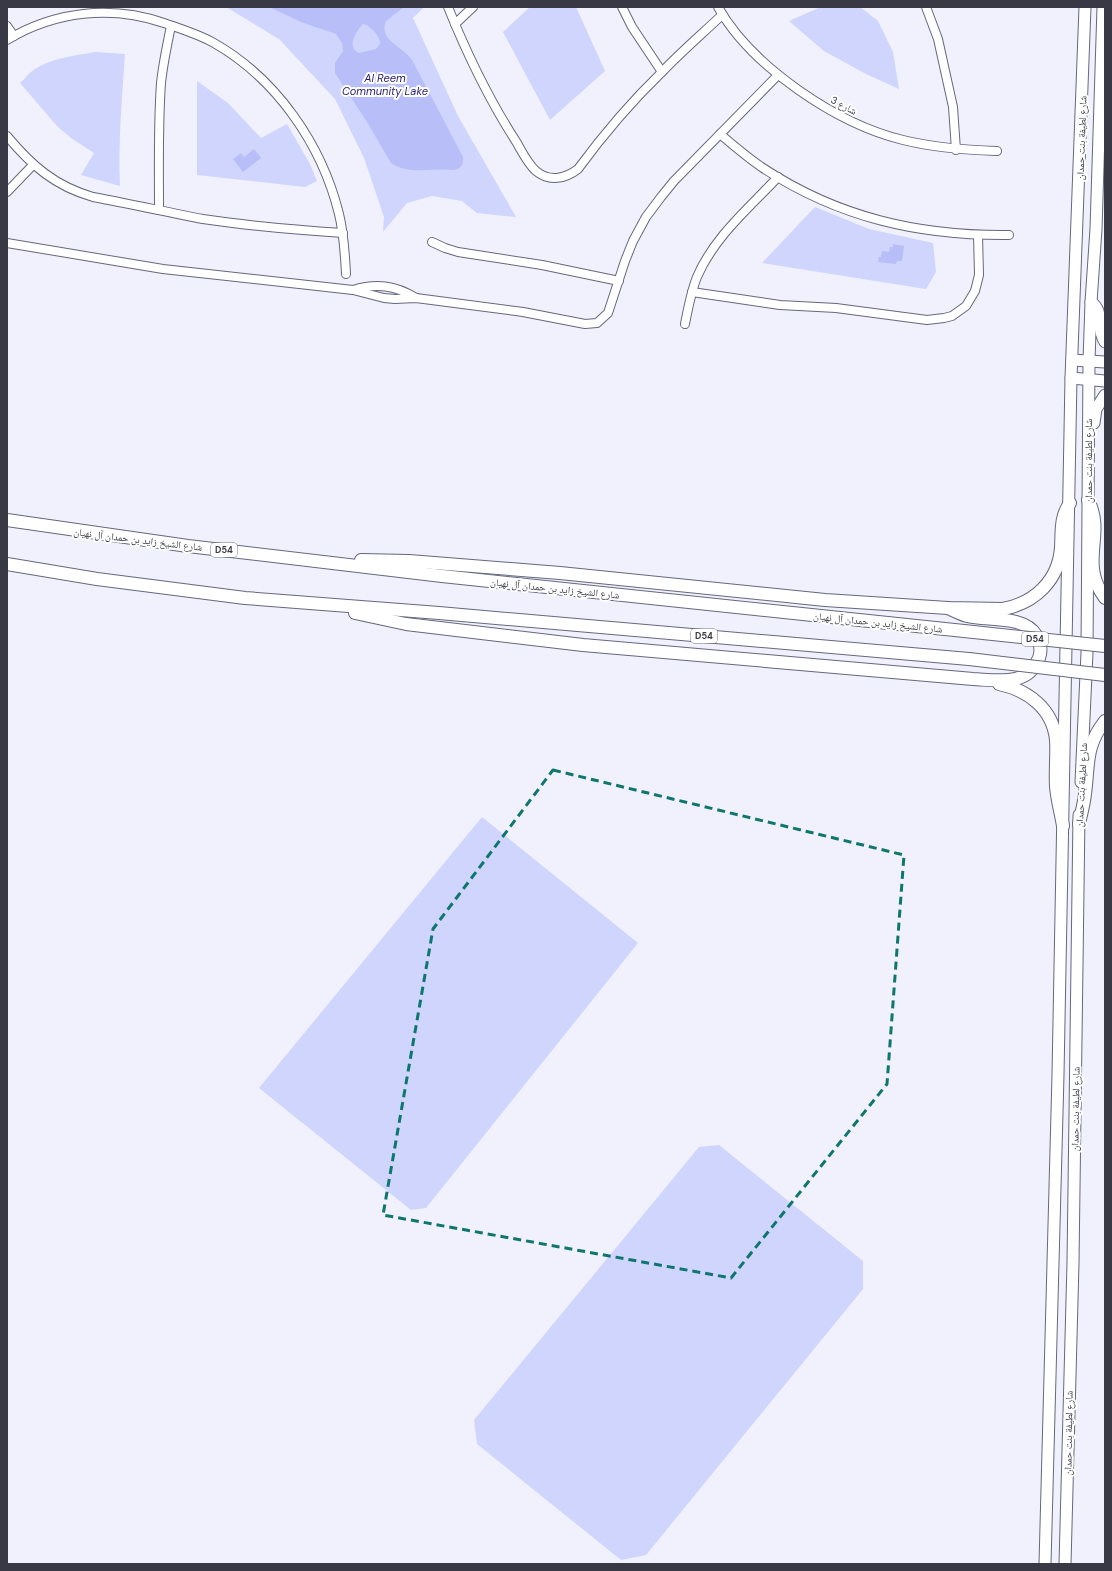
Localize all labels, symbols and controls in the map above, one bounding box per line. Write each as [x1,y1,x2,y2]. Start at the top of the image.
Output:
water label: Al Reem Community Lake [342,71,428,98]
street label: شارع 3 [829,93,859,118]
street label: شارع لطيفة بنت حمدان [1074,95,1089,181]
street label: شارع لطيفة بنت حمدان [1082,418,1095,503]
street label: شارع الشيخ زايد بن حمدان آل نهيان [73,525,204,554]
road number: D54 [211,543,237,557]
street label: شارع الشيخ زايد بن حمدان آل نهيان [490,575,621,602]
street label: شارع الشيخ زايد بن حمدان آل نهيان [813,609,944,636]
road number: D54 [691,629,717,643]
road number: D54 [1022,632,1048,646]
street label: شارع لطيفة بنت حمدان [1073,742,1090,828]
street label: شارع لطيفة بنت حمدان [1068,1066,1083,1151]
street label: شارع لطيفة بنت حمدان [1061,1390,1076,1475]

